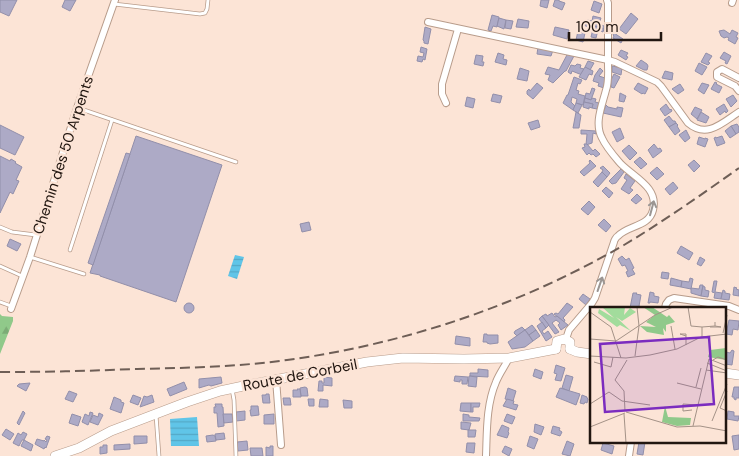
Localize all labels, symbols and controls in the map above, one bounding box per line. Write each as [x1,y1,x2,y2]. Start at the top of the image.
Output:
scale bar [569,10,662,42]
text: 100 m [576,17,619,37]
street label: Chemin des 50 Arpents [28,73,98,237]
one-way arrow [648,201,657,217]
one-way arrow [596,276,605,292]
inset map [590,307,726,444]
street label: Route de Corbeil [241,354,359,396]

